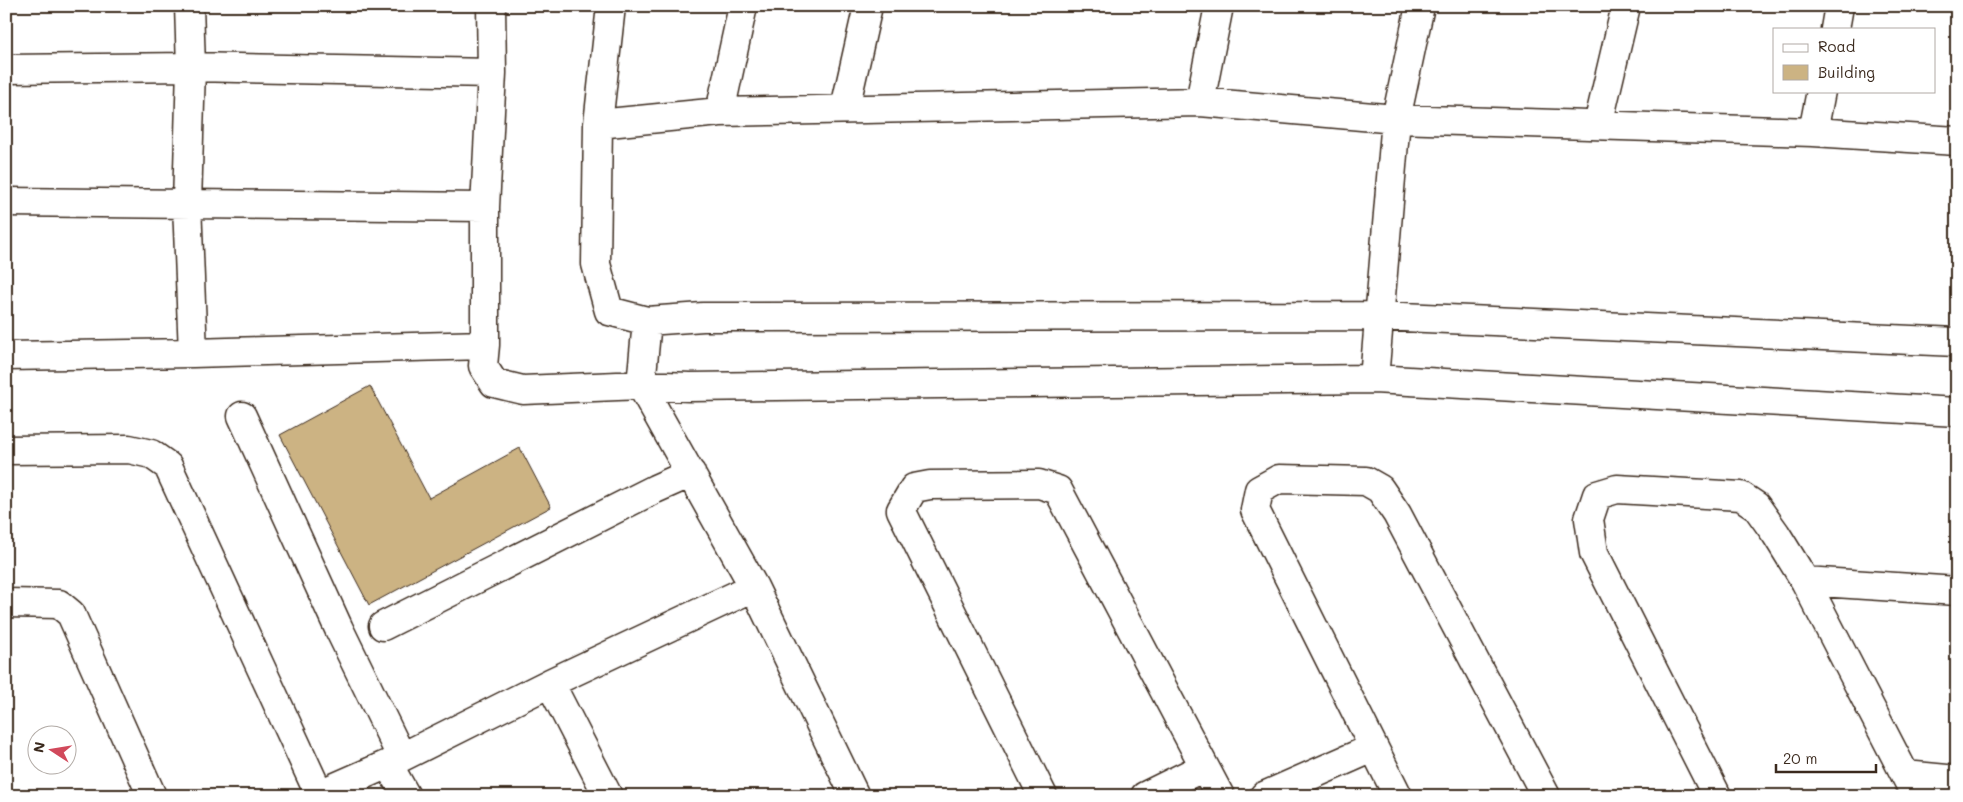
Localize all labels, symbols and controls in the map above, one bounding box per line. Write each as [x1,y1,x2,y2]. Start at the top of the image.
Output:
legend [1773,28,1936,92]
text: Road [1818,36,1855,56]
text: Building [1818,62,1875,82]
north arrow [28,724,78,774]
text: N [28,740,49,754]
scale bar [1776,742,1876,774]
text: 20 m [1783,748,1817,768]

